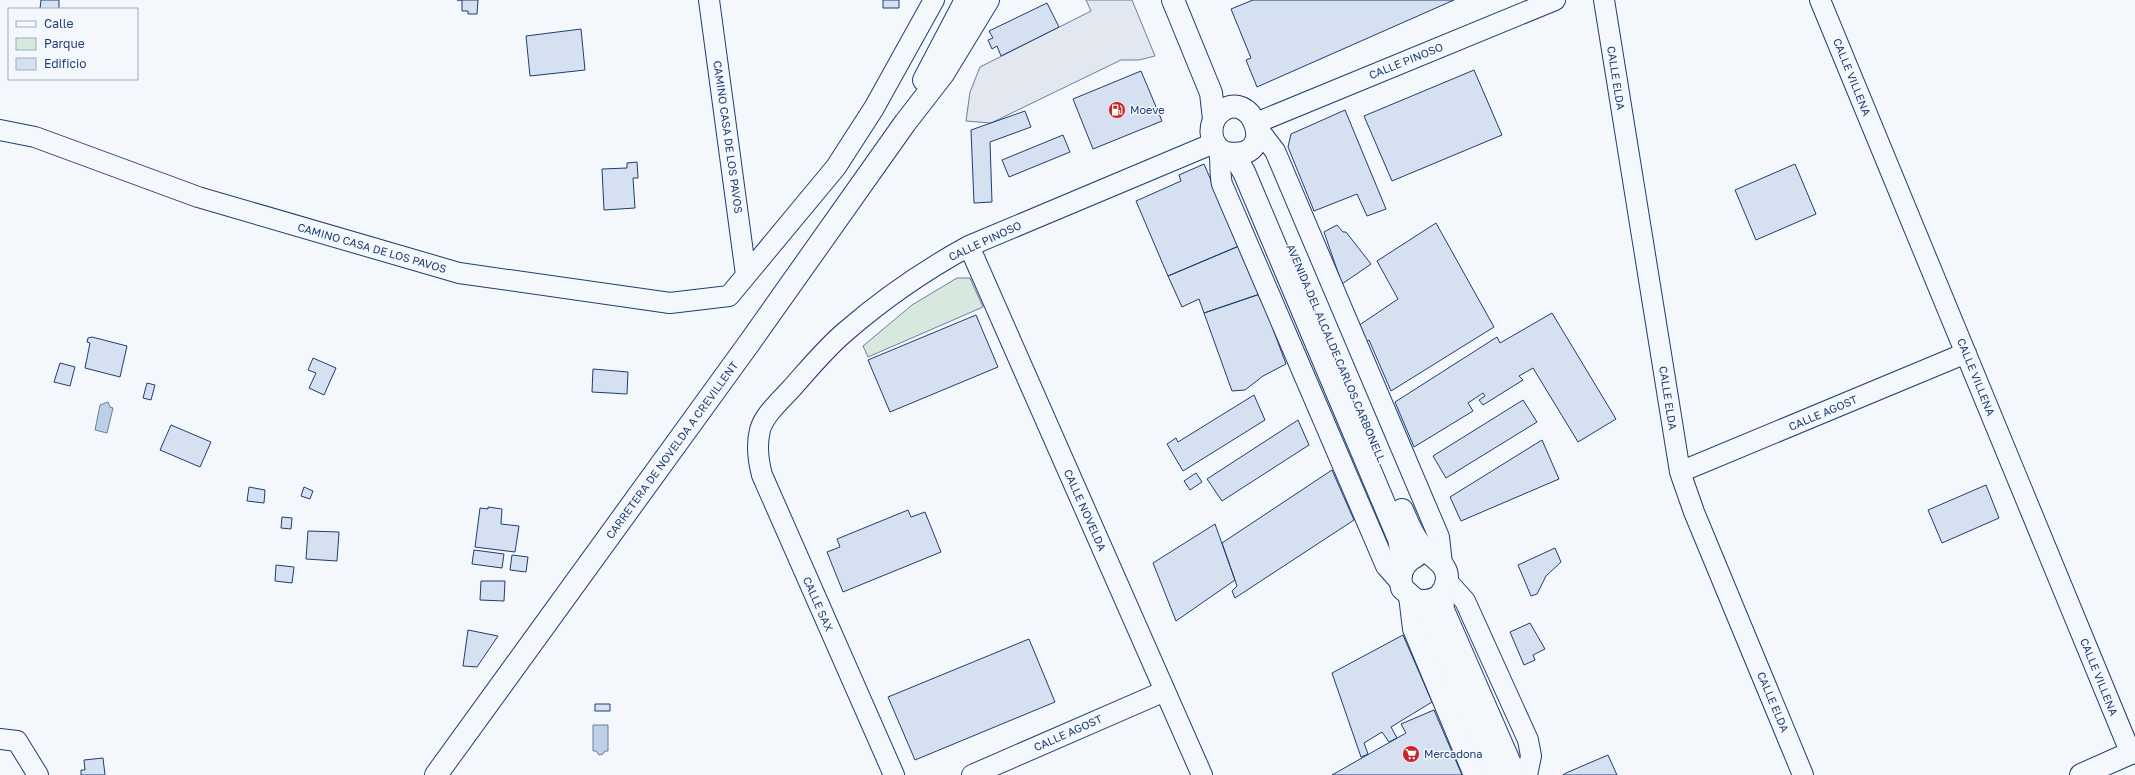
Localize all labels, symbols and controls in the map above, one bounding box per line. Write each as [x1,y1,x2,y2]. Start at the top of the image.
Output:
legend [8,8,138,80]
text: Calle [44,16,74,31]
text: Parque [44,36,85,51]
street label: CALLE VILLENA [1831,36,1874,118]
street label: CALLE PINOSO [1367,40,1445,81]
street label: CALLE ELDA [1605,45,1628,111]
text: Edificio [44,56,86,71]
street label: CAMINO CASA DE LOS PAVOS [711,60,746,214]
fuel station icon: Moeve [1107,100,1127,120]
place label: Moeve [1130,103,1165,116]
street label: CALLE PINOSO [946,218,1023,263]
street label: CAMINO CASA DE LOS PAVOS [296,220,448,275]
street label: AVENIDA DEL ALCALDE CARLOS CARBONELL [1284,242,1389,464]
street label: CALLE VILLENA [1955,336,1998,418]
street label: CARRETERA DE NOVELDA A CREVILLENT [603,358,740,541]
street label: CALLE ELDA [1657,365,1680,431]
street label: CALLE AGOST [1786,392,1859,433]
street label: CALLE NOVELDA [1062,467,1110,553]
street label: CALLE SAX [801,574,836,633]
street label: CALLE VILLENA [2078,636,2121,718]
street label: CALLE ELDA [1755,670,1792,735]
street label: CALLE AGOST [1032,712,1104,753]
supermarket icon: Mercadona [1401,744,1421,764]
place label: Mercadona [1424,747,1483,760]

